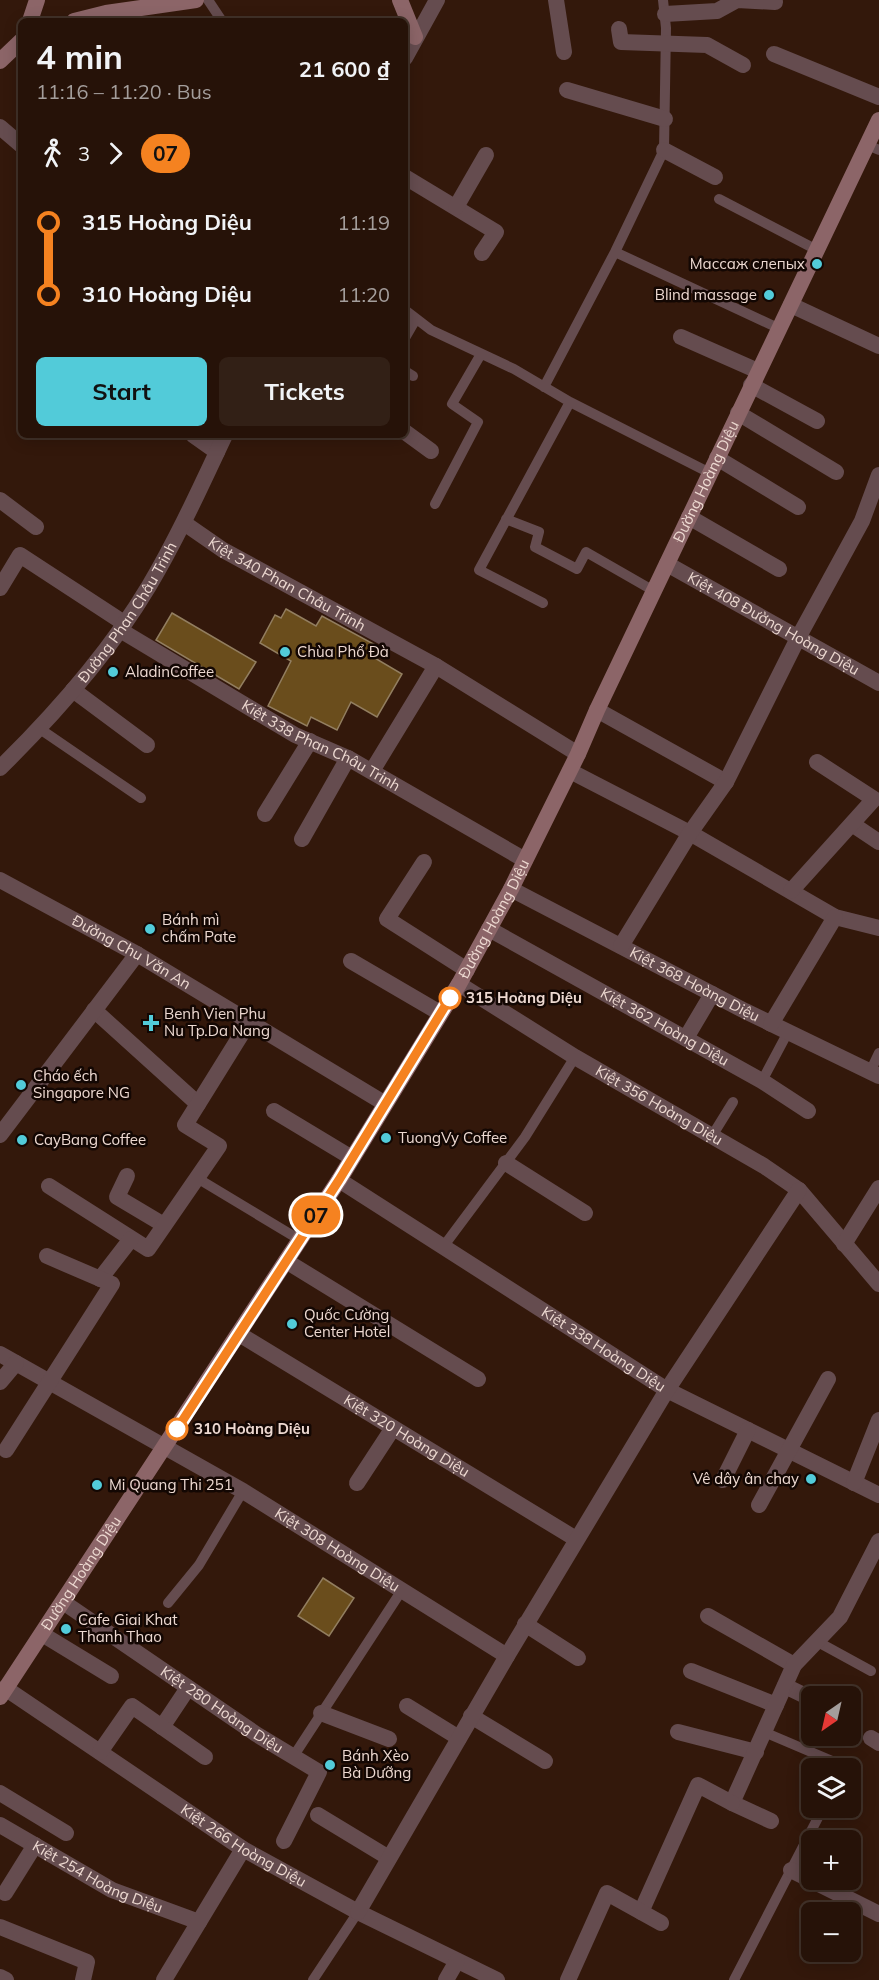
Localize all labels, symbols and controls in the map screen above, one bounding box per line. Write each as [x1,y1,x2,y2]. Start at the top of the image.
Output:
text: 4 min [36,36,123,77]
text: 21 600 ₫ [299,55,390,83]
text: 11:16 – 11:20 · Bus [36,79,212,104]
icon: walk [36,137,69,170]
icon: forward [99,137,132,170]
text: 07 [153,140,178,166]
text: 3 [78,141,90,166]
text: 315 Hoàng Diệu [82,208,252,236]
text: 11:19 [337,210,390,235]
place label: Массаж слепых [690,254,805,273]
marker: Массаж слепых [810,257,824,271]
text: 310 Hoàng Diệu [82,280,252,308]
text: 11:20 [337,282,390,307]
place label: Blind massage [655,285,757,304]
marker: Blind massage [762,288,776,302]
button: Start [36,357,207,426]
button: Tickets [219,357,390,426]
street label: Đường Hoàng Diệu [668,418,743,545]
street label: Kiệt 340 Phan Châu Trinh [205,533,369,635]
street label: Đường Phan Châu Trinh [73,538,181,687]
street label: Kiệt 408 Đường Hoàng Diệu [684,567,863,679]
place label: Chùa Phổ Đà [297,642,389,661]
marker: Chùa Phổ Đà [278,645,292,659]
place label: AladinCoffee [125,662,214,681]
marker: AladinCoffee [106,665,120,679]
street label: Kiệt 338 Phan Châu Trinh [238,695,404,795]
street label: Đường Hoàng Diệu [454,856,533,982]
place label: Bánh mì chấm Pate [162,910,236,946]
street label: Đường Chu Văn An [69,911,195,993]
marker: Bánh mì chấm Pate [143,922,157,936]
street label: Kiệt 368 Hoàng Diệu [627,943,763,1026]
street label: Kiệt 362 Hoàng Diệu [597,983,732,1070]
marker: 315 Hoàng Diệu [439,987,461,1009]
place label: 315 Hoàng Diệu [466,988,582,1007]
place label: Benh Vien Phu Nu Tp.Da Nang [164,1004,270,1040]
marker: Benh Vien Phu Nu Tp.Da Nang [142,1014,160,1032]
street label: Kiệt 356 Hoàng Diệu [592,1061,726,1149]
place label: Cháo ếch Singapore NG [33,1066,130,1102]
marker: Cháo ếch Singapore NG [14,1078,28,1092]
place label: TuongVy Coffee [398,1128,507,1147]
place label: CayBang Coffee [34,1130,146,1149]
marker: TuongVy Coffee [379,1131,393,1145]
marker: CayBang Coffee [15,1133,29,1147]
line badge: 07 [289,1196,343,1234]
text: 07 [303,1202,329,1228]
street label: Kiệt 338 Hoàng Diệu [538,1302,669,1396]
place label: Quốc Cường Center Hotel [304,1305,390,1341]
marker: Quốc Cường Center Hotel [285,1317,299,1331]
street label: Kiệt 320 Hoàng Diệu [340,1390,473,1481]
marker: 310 Hoàng Diệu [166,1418,188,1440]
place label: 310 Hoàng Diệu [194,1419,310,1438]
place label: Vê dây ân chay [693,1469,799,1488]
marker: Vê dây ân chay [804,1472,818,1486]
place label: Mi Quang Thi 251 [109,1475,233,1494]
marker: Mi Quang Thi 251 [90,1478,104,1492]
street label: Kiệt 308 Hoàng Diệu [271,1503,403,1596]
street label: Đường Hoàng Diệu [36,1512,125,1634]
place label: Cafe Giai Khat Thanh Thao [78,1610,178,1646]
marker: Cafe Giai Khat Thanh Thao [59,1622,73,1636]
street label: Kiệt 280 Hoàng Diệu [157,1662,287,1757]
north arrow [801,1686,861,1746]
map controls [801,1686,861,1962]
place label: Bánh Xèo Bà Dưỡng [342,1746,411,1782]
marker: Bánh Xèo Bà Dưỡng [323,1758,337,1772]
button: layers [801,1758,861,1818]
street label: Kiệt 266 Hoàng Diệu [177,1800,310,1891]
button: + [801,1830,861,1890]
street label: Kiệt 254 Hoàng Diệu [29,1836,166,1917]
button: − [801,1902,861,1962]

